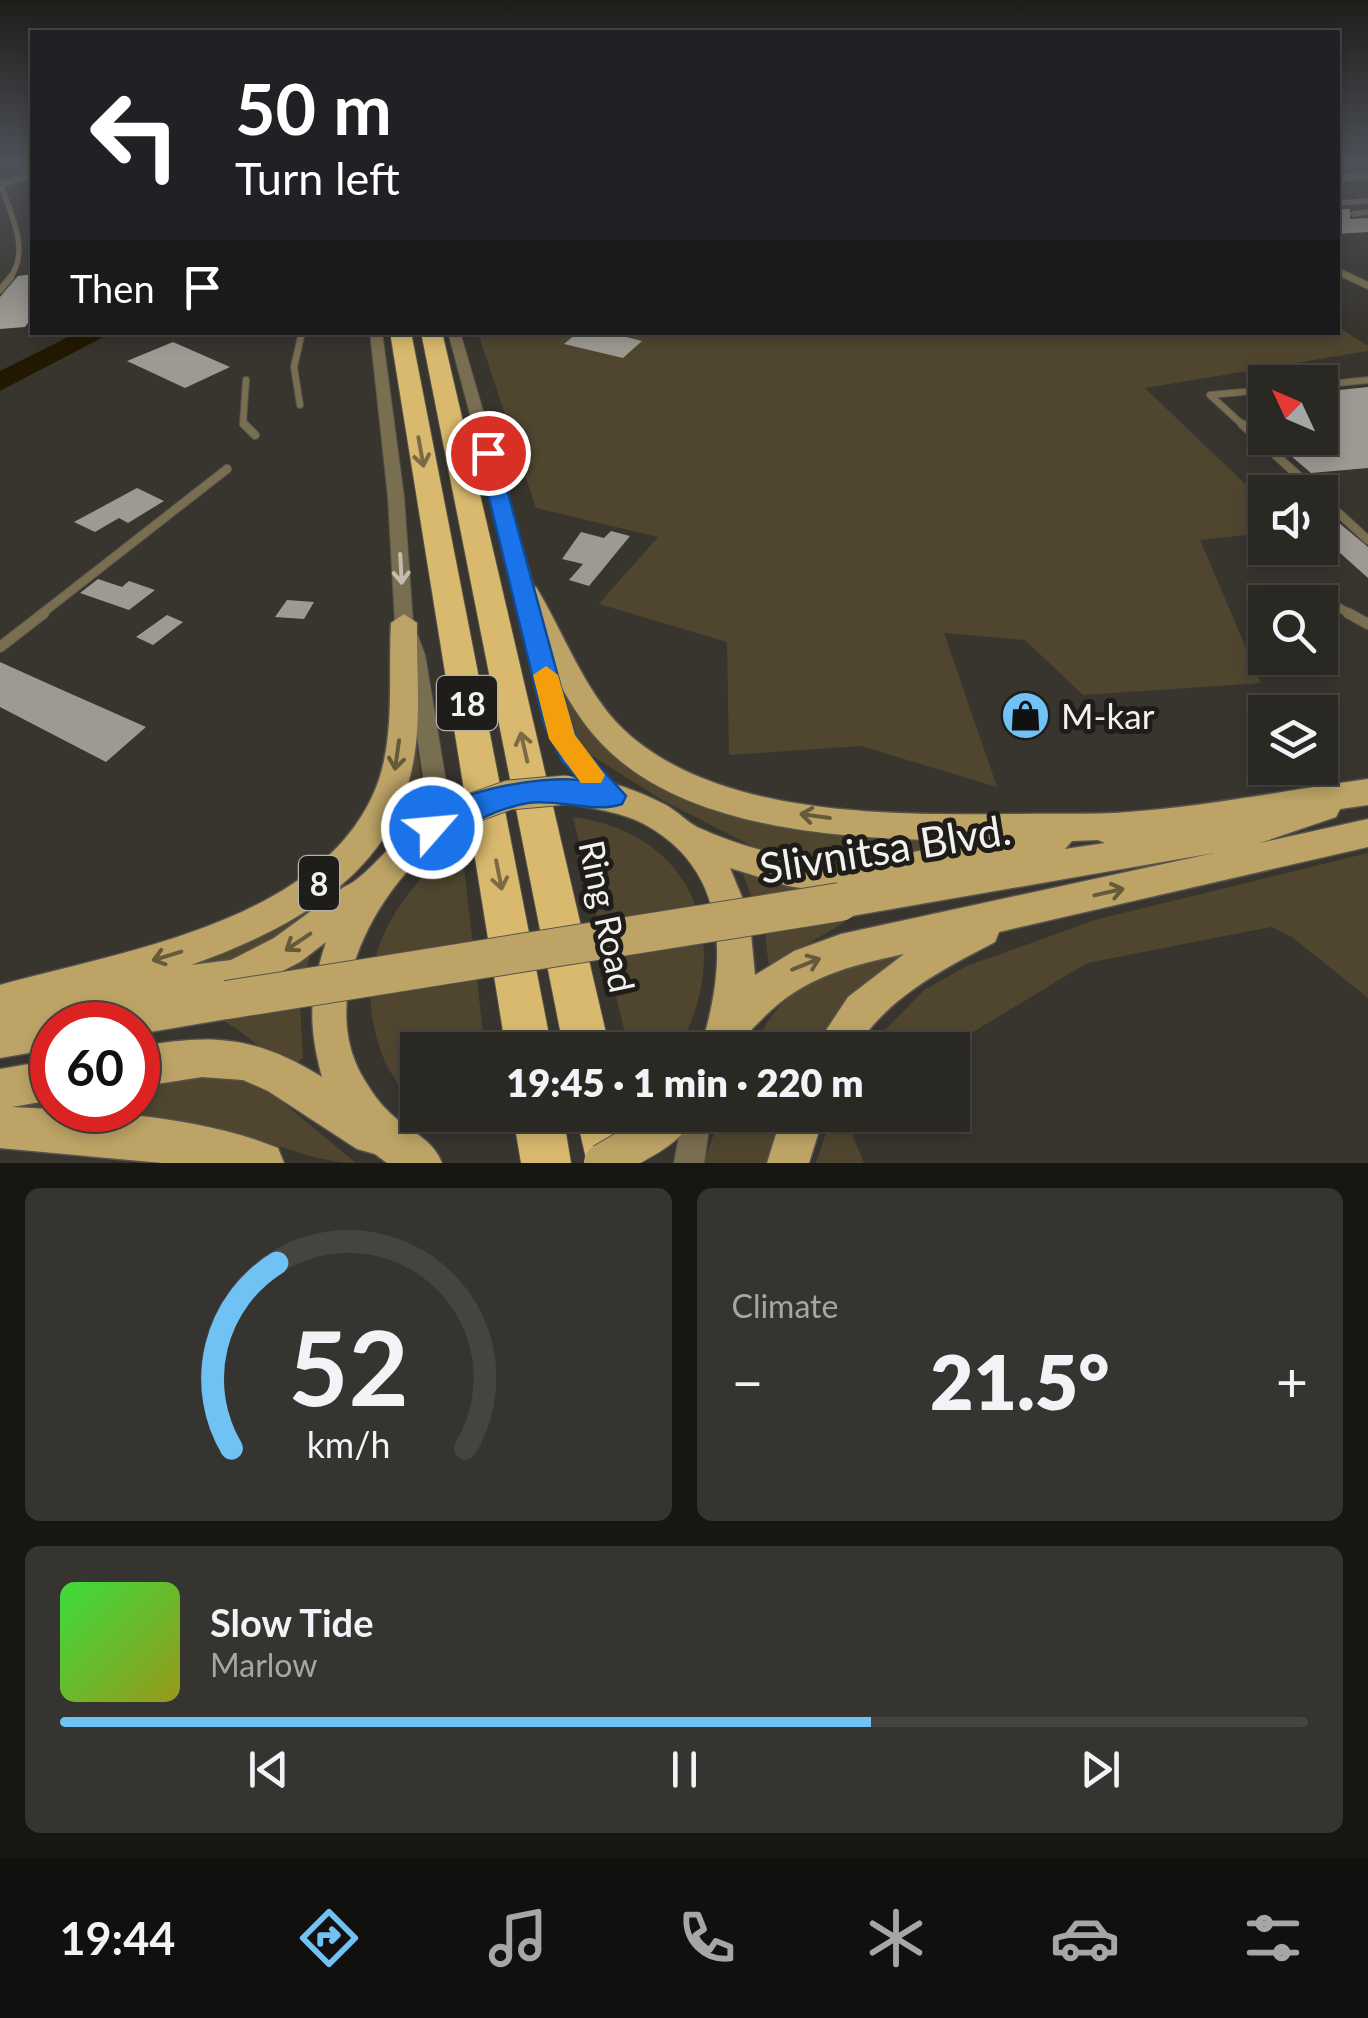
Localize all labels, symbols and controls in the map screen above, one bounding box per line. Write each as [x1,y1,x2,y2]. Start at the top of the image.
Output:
text: 50 m [235,66,392,150]
icon: left [70,70,200,200]
text: Turn left [235,151,400,205]
icon: arrive [175,260,230,315]
text: Then [70,265,155,311]
north arrow [1248,365,1338,455]
map controls [1248,365,1338,785]
pin [446,411,531,496]
icon: arrive [461,426,516,481]
one-way arrow [412,435,431,468]
button: sound [1248,475,1338,565]
one-way arrow [391,552,410,584]
button: search [1248,585,1338,675]
road number: 18 [437,676,497,730]
shop icon: M-kar [1000,689,1052,741]
place label: M-kar [1061,694,1155,736]
button: layers [1248,695,1338,785]
one-way arrow [514,732,532,764]
one-way arrow [387,738,405,770]
position arrow [380,776,484,880]
street label: Slivnitsa Blvd. [756,803,1014,893]
one-way arrow [799,806,831,824]
street label: Ring Road [571,836,645,996]
road number: 8 [299,856,339,910]
one-way arrow [490,858,509,890]
one-way arrow [1092,882,1124,900]
one-way arrow [285,931,313,952]
one-way arrow [151,948,183,966]
one-way arrow [790,953,821,971]
speed limit sign: 60 [30,1002,160,1132]
text: 19:45 · 1 min · 220 m [506,1059,864,1105]
text: Climate [732,1286,838,1325]
text: 52 [288,1303,409,1428]
text: 21.5° [930,1336,1110,1426]
text: − [732,1348,763,1414]
text: + [1276,1348,1308,1414]
text: km/h [306,1423,390,1466]
text: Slow Tide [210,1599,373,1645]
text: Marlow [210,1645,317,1684]
icon: previous [241,1742,296,1797]
icon: pause [657,1742,712,1797]
icon: next [1073,1742,1128,1797]
icon: directions [294,1903,364,1973]
icon: music [483,1903,553,1973]
icon: phone [672,1903,742,1973]
icon: climate [861,1903,931,1973]
icon: car [1050,1903,1120,1973]
icon: filters [1238,1903,1308,1973]
text: 19:44 [59,1911,175,1965]

